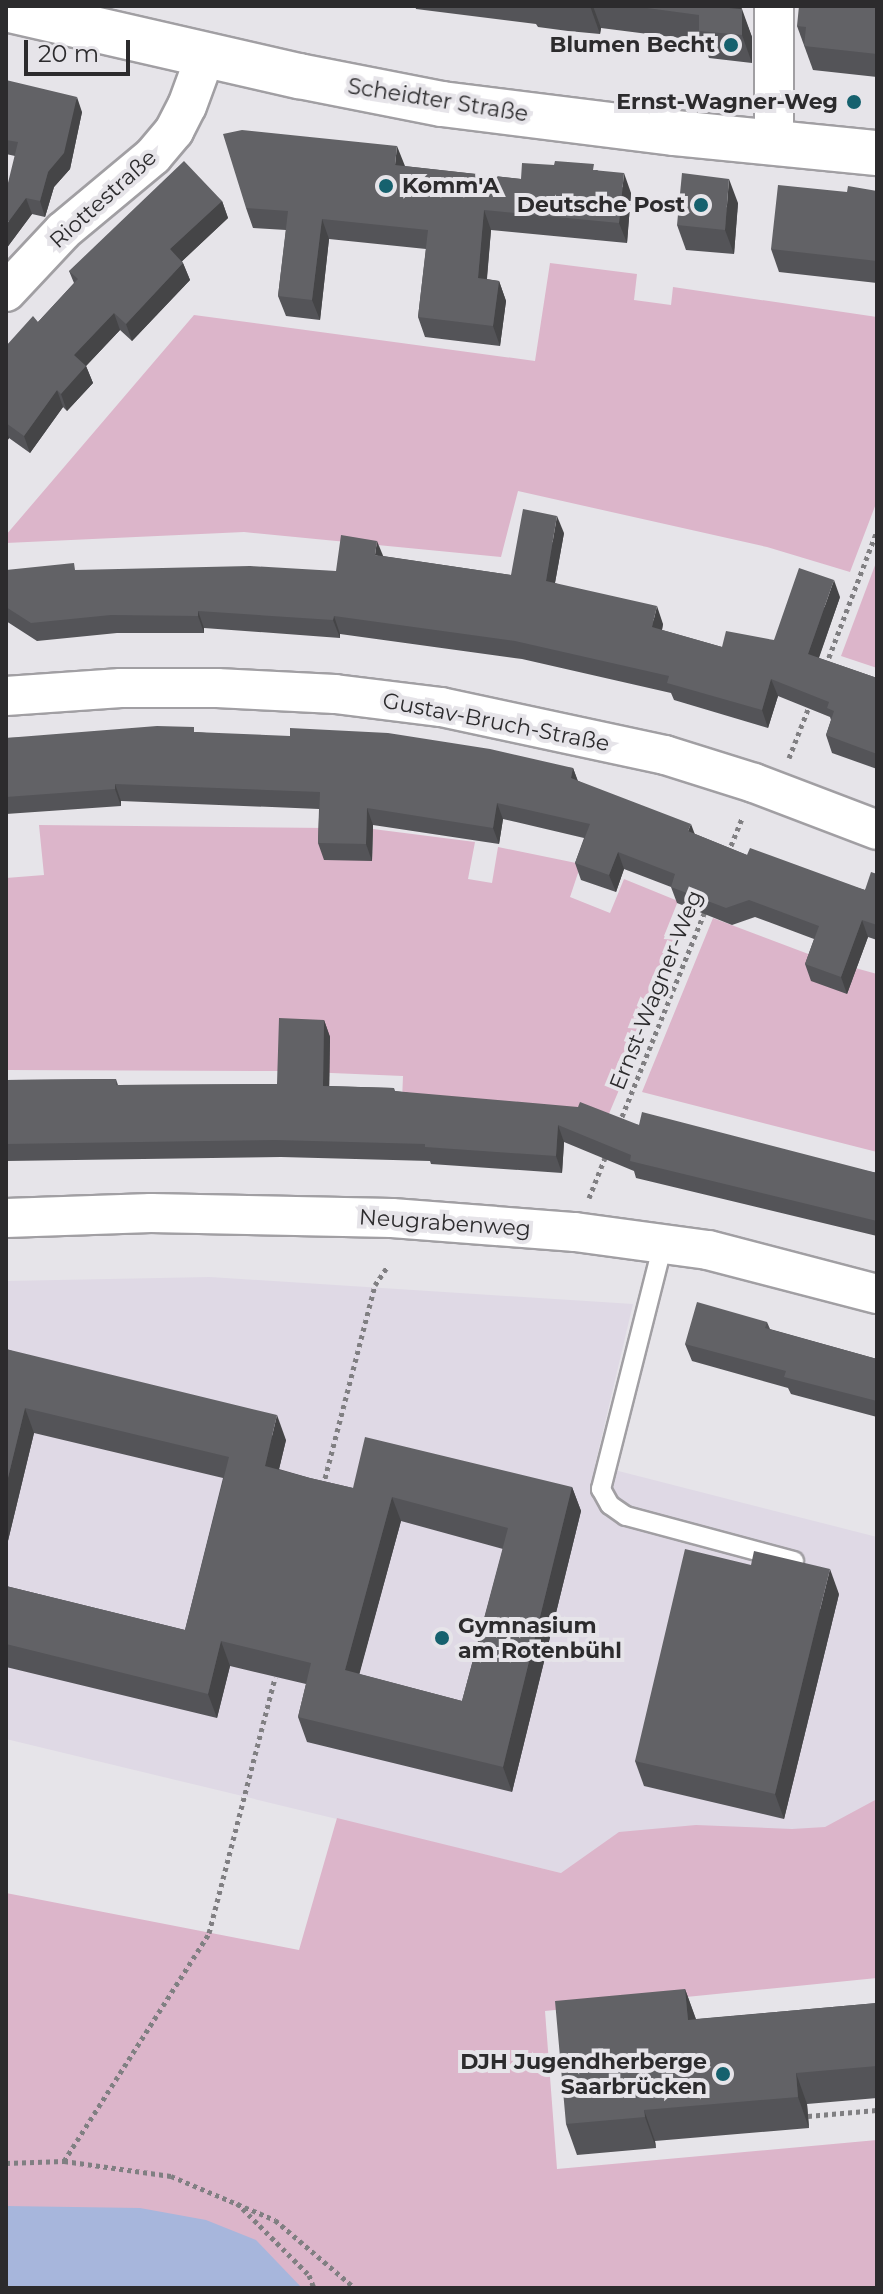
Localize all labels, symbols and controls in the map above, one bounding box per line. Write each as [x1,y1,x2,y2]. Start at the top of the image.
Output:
scale bar [28,24,134,74]
place label: Blumen Becht [550,32,715,58]
marker: Blumen Becht [722,36,740,54]
text: 20 m [38,39,99,68]
street label: Scheidter Straße [346,73,530,127]
place label: Ernst-Wagner-Weg [616,89,838,115]
marker: Ernst-Wagner-Weg [845,93,863,111]
street label: Riottestraße [44,144,162,254]
place label: Komm'A [402,173,499,199]
marker: Komm'A [377,177,395,195]
place label: Deutsche Post [517,192,685,218]
marker: Deutsche Post [692,196,710,214]
street label: Gustav-Bruch-Straße [380,687,612,757]
street label: Ernst-Wagner-Weg [604,886,708,1094]
street label: Neugrabenweg [358,1204,532,1242]
place label: Gymnasium am Rotenbühl [458,1612,622,1664]
marker: Gymnasium am Rotenbühl [433,1629,451,1647]
place label: DJH Jugendherberge Saarbrücken [460,2048,707,2100]
marker: DJH Jugendherberge Saarbrücken [714,2065,732,2083]

